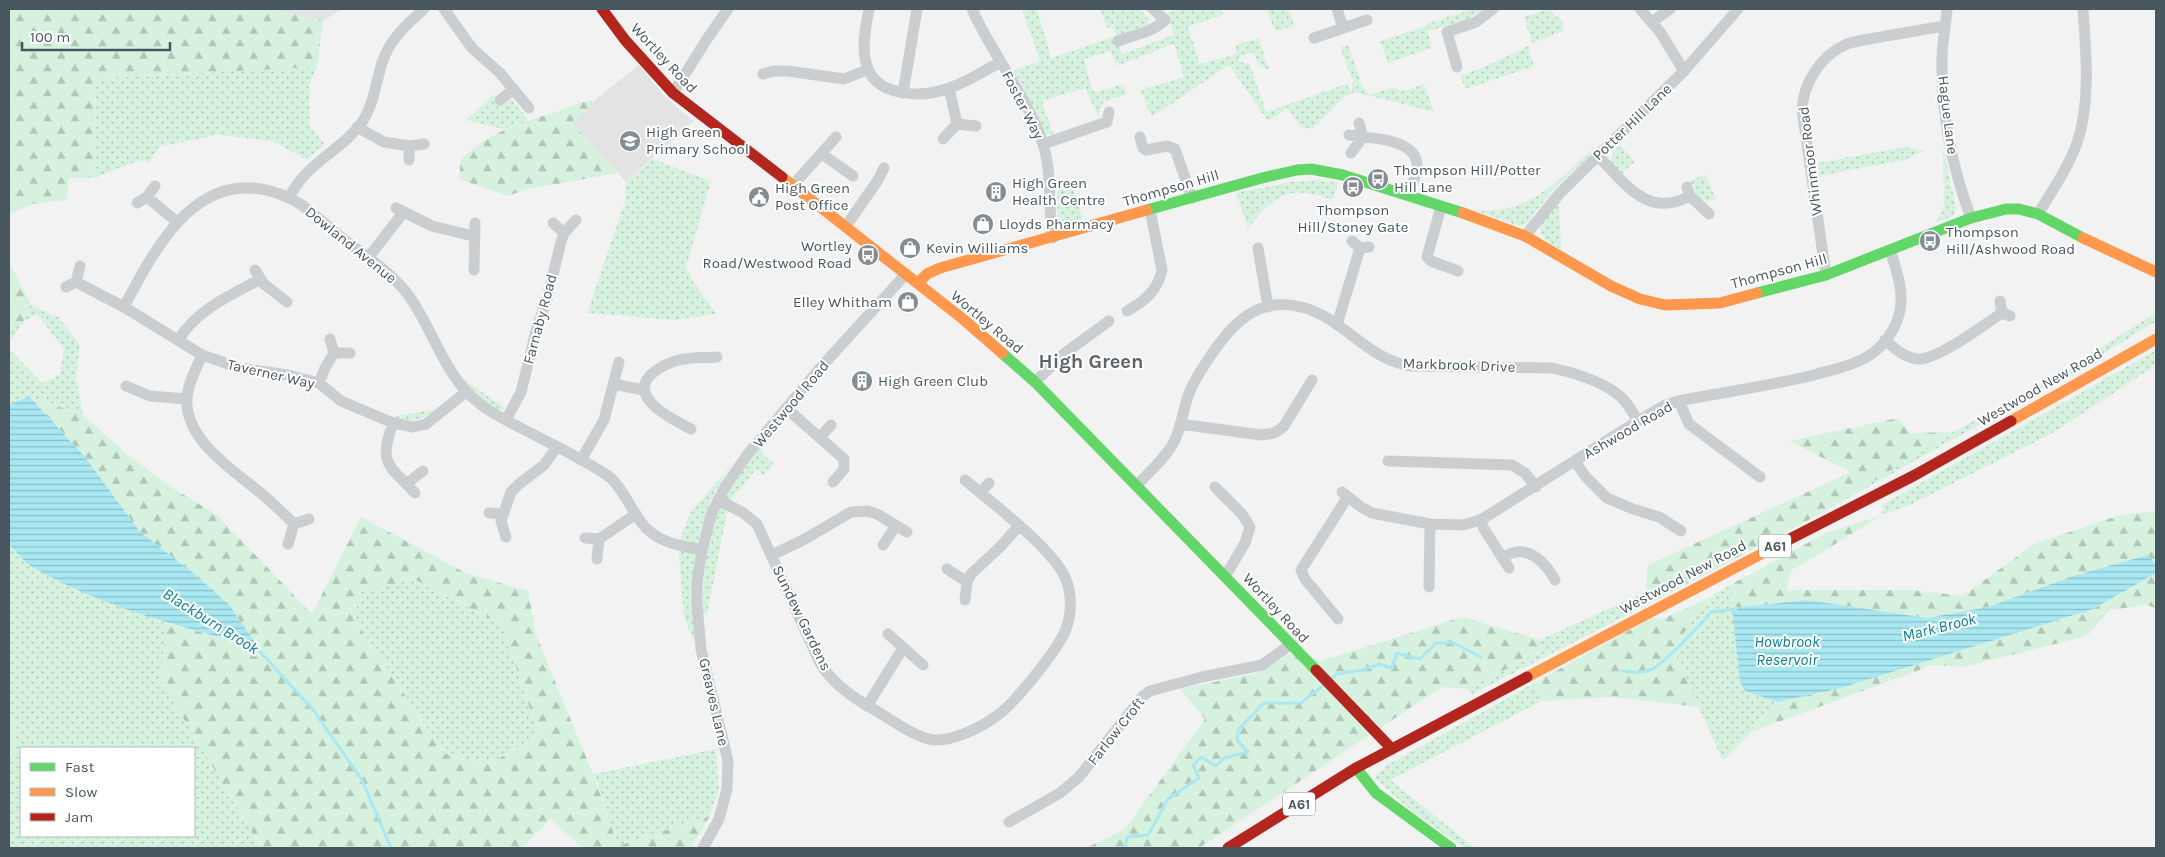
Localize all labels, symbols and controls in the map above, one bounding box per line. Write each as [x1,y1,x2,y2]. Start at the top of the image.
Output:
street label: Wortley Road [627,19,701,97]
scale bar [22,20,170,52]
text: 100 m [30,28,70,46]
street label: Foster Way [998,68,1048,142]
street label: Hague Lane [1934,75,1962,155]
street label: Potter Hill Lane [1589,80,1675,164]
street label: Whinmoor Road [1794,105,1826,217]
place label: High Green Primary School [646,123,749,158]
school or university icon: High Green Primary School [618,129,642,153]
place label: Thompson Hill/Potter Hill Lane [1394,161,1541,196]
street label: Thompson Hill [1121,166,1221,210]
bus stop icon: Thompson Hill/Potter Hill Lane [1366,167,1390,191]
place label: High Green Health Centre [1012,174,1105,209]
bus stop icon: Thompson Hill/Stoney Gate [1341,175,1365,199]
place label: High Green Post Office [775,179,850,214]
building icon: High Green Health Centre [984,180,1008,204]
public building icon: High Green Post Office [747,185,771,209]
place label: Thompson Hill/Stoney Gate [1298,201,1408,236]
street label: Dowland Avenue [302,203,400,287]
shop icon: Lloyds Pharmacy [971,212,995,236]
place label: Lloyds Pharmacy [999,215,1114,233]
place label: Thompson Hill/Ashwood Road [1946,223,2075,258]
bus stop icon: Thompson Hill/Ashwood Road [1918,229,1942,253]
shop icon: Kevin Williams [898,236,922,260]
place label: Wortley Road/Westwood Road [703,237,852,272]
place label: Kevin Williams [926,239,1028,257]
bus stop icon: Wortley Road/Westwood Road [856,243,880,267]
street label: Thompson Hill [1729,249,1829,293]
street label: Farnaby Road [519,272,561,366]
street label: Wortley Road [947,286,1027,358]
shop icon: Elley Whitham [896,290,920,314]
place label: Elley Whitham [793,293,892,311]
street label: Westwood New Road [1975,344,2105,430]
district label: High Green [1039,350,1143,373]
street label: Markbrook Drive [1402,354,1516,376]
street label: Taverner Way [226,355,316,393]
street label: Westwood Road [749,357,833,451]
building icon: High Green Club [850,369,874,393]
place label: High Green Club [878,372,988,390]
street label: Ashwood Road [1580,397,1676,463]
road number: A61 [1759,534,1791,558]
street label: Westwood New Road [1617,536,1749,618]
street label: Sundew Gardens [769,562,835,674]
street label: Wortley Road [1239,569,1313,647]
water label: Blackburn Brook [159,584,263,659]
water label: Mark Brook [1900,608,1979,645]
water label: Howbrook Reservoir [1754,632,1821,669]
street label: Greaves Lane [695,656,733,748]
street label: Farlow Croft [1084,693,1148,769]
legend [20,747,195,837]
text: Fast [65,758,95,776]
text: Slow [65,783,97,801]
road number: A61 [1283,792,1315,816]
text: Jam [65,808,93,826]

